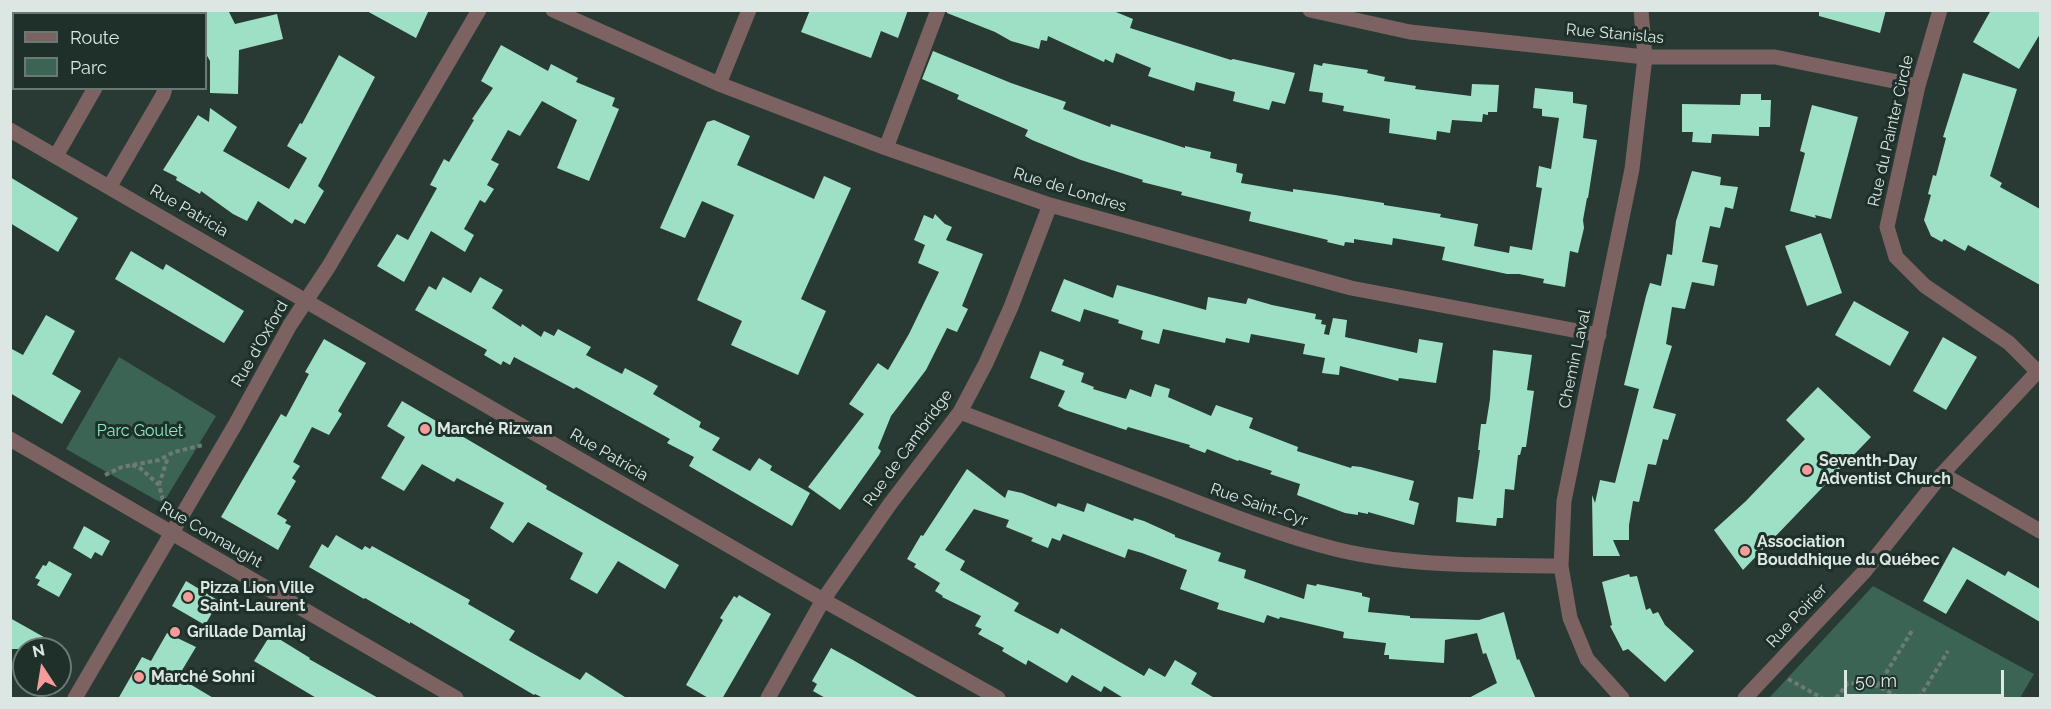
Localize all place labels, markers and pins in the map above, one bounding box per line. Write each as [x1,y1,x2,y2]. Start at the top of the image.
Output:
place label: Marché Rizwan [437,419,553,439]
marker: Marché Rizwan [418,422,432,436]
place label: Seventh-Day Adventist Church [1819,451,1951,489]
marker: Seventh-Day Adventist Church [1800,463,1814,477]
place label: Association Bouddhique du Québec [1757,532,1940,570]
marker: Association Bouddhique du Québec [1738,544,1752,558]
place label: Pizza Lion Ville Saint-Laurent [200,578,314,616]
marker: Pizza Lion Ville Saint-Laurent [181,590,195,604]
place label: Grillade Damlaj [187,622,306,642]
marker: Grillade Damlaj [168,625,182,639]
place label: Marché Sohni [151,667,255,687]
marker: Marché Sohni [132,670,146,684]

